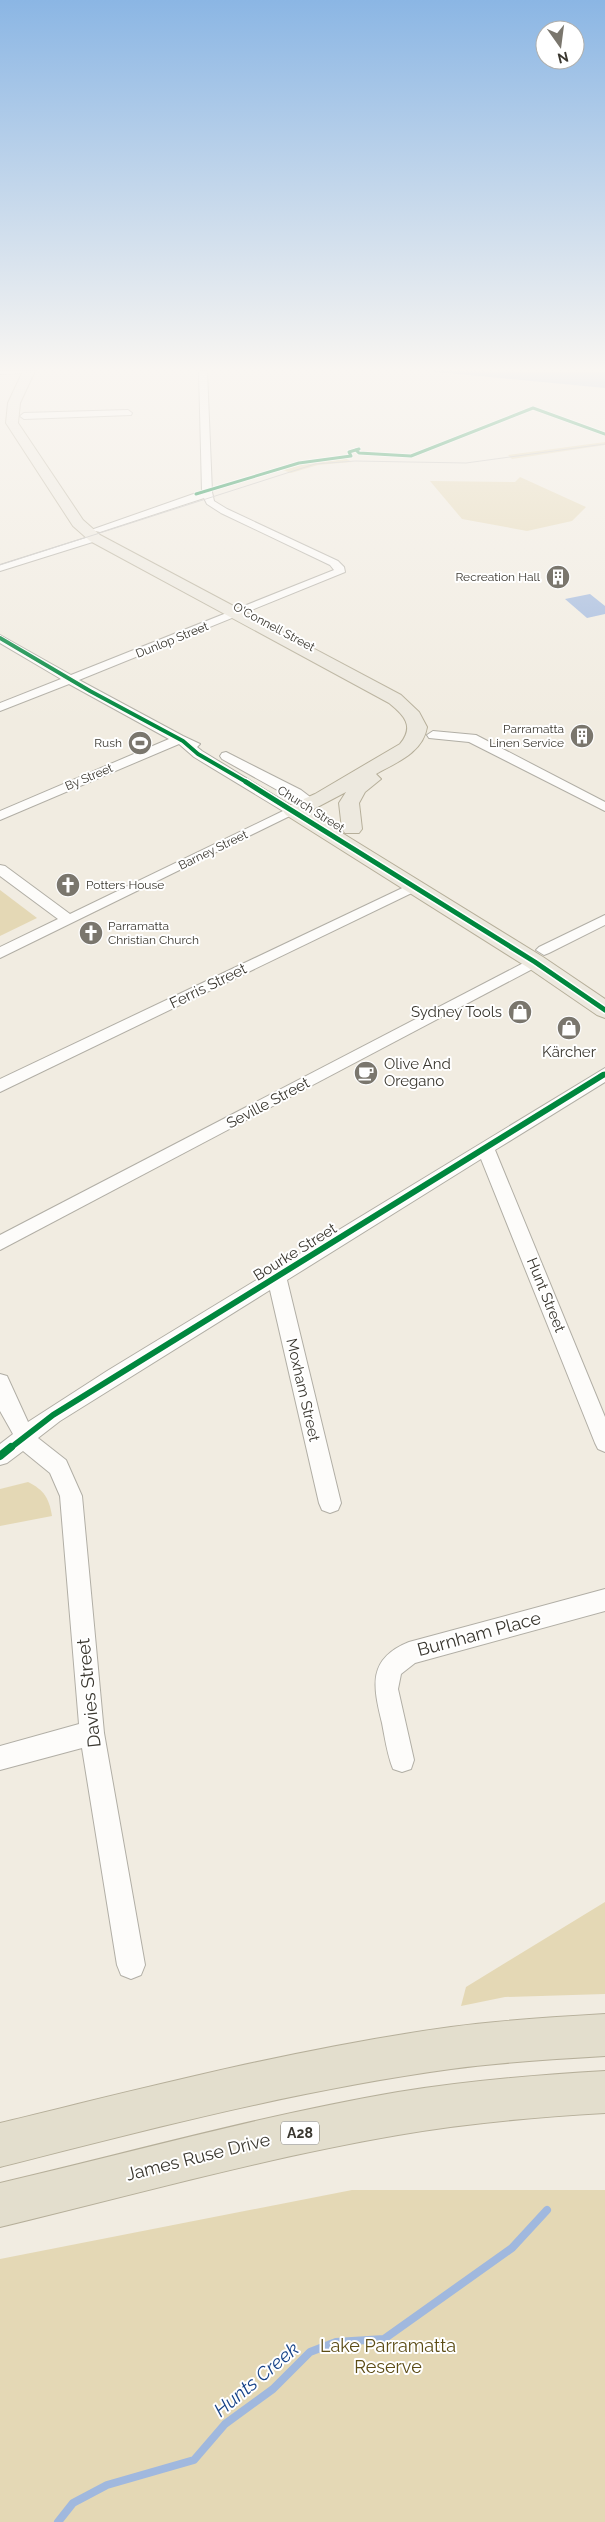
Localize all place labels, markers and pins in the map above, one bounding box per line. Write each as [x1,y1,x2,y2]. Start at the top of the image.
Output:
building icon: Recreation Hall [545,564,571,590]
place label: Recreation Hall [455,570,541,584]
place label: Parramatta Linen Service [489,722,564,750]
building icon: Parramatta Linen Service [569,723,595,749]
sports icon: Rush [127,730,153,756]
place label: Rush [94,736,122,750]
church icon: Potters House [55,872,81,898]
place label: Potters House [86,878,164,892]
place label: Parramatta Christian Church [108,919,199,947]
church icon: Parramatta Christian Church [78,920,104,946]
shop icon: Sydney Tools [507,999,533,1025]
place label: Sydney Tools [411,1003,502,1021]
shop icon: Kärcher [556,1015,582,1041]
place label: Kärcher [542,1043,597,1061]
place label: Olive And Oregano [384,1055,451,1090]
cafe icon: Olive And Oregano [353,1060,379,1086]

